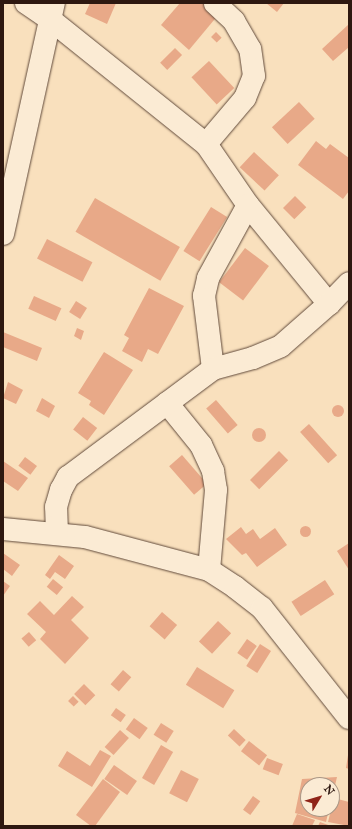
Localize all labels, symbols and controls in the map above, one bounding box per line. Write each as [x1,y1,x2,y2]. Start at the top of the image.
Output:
north arrow [300,777,340,817]
text: N [321,782,337,798]

